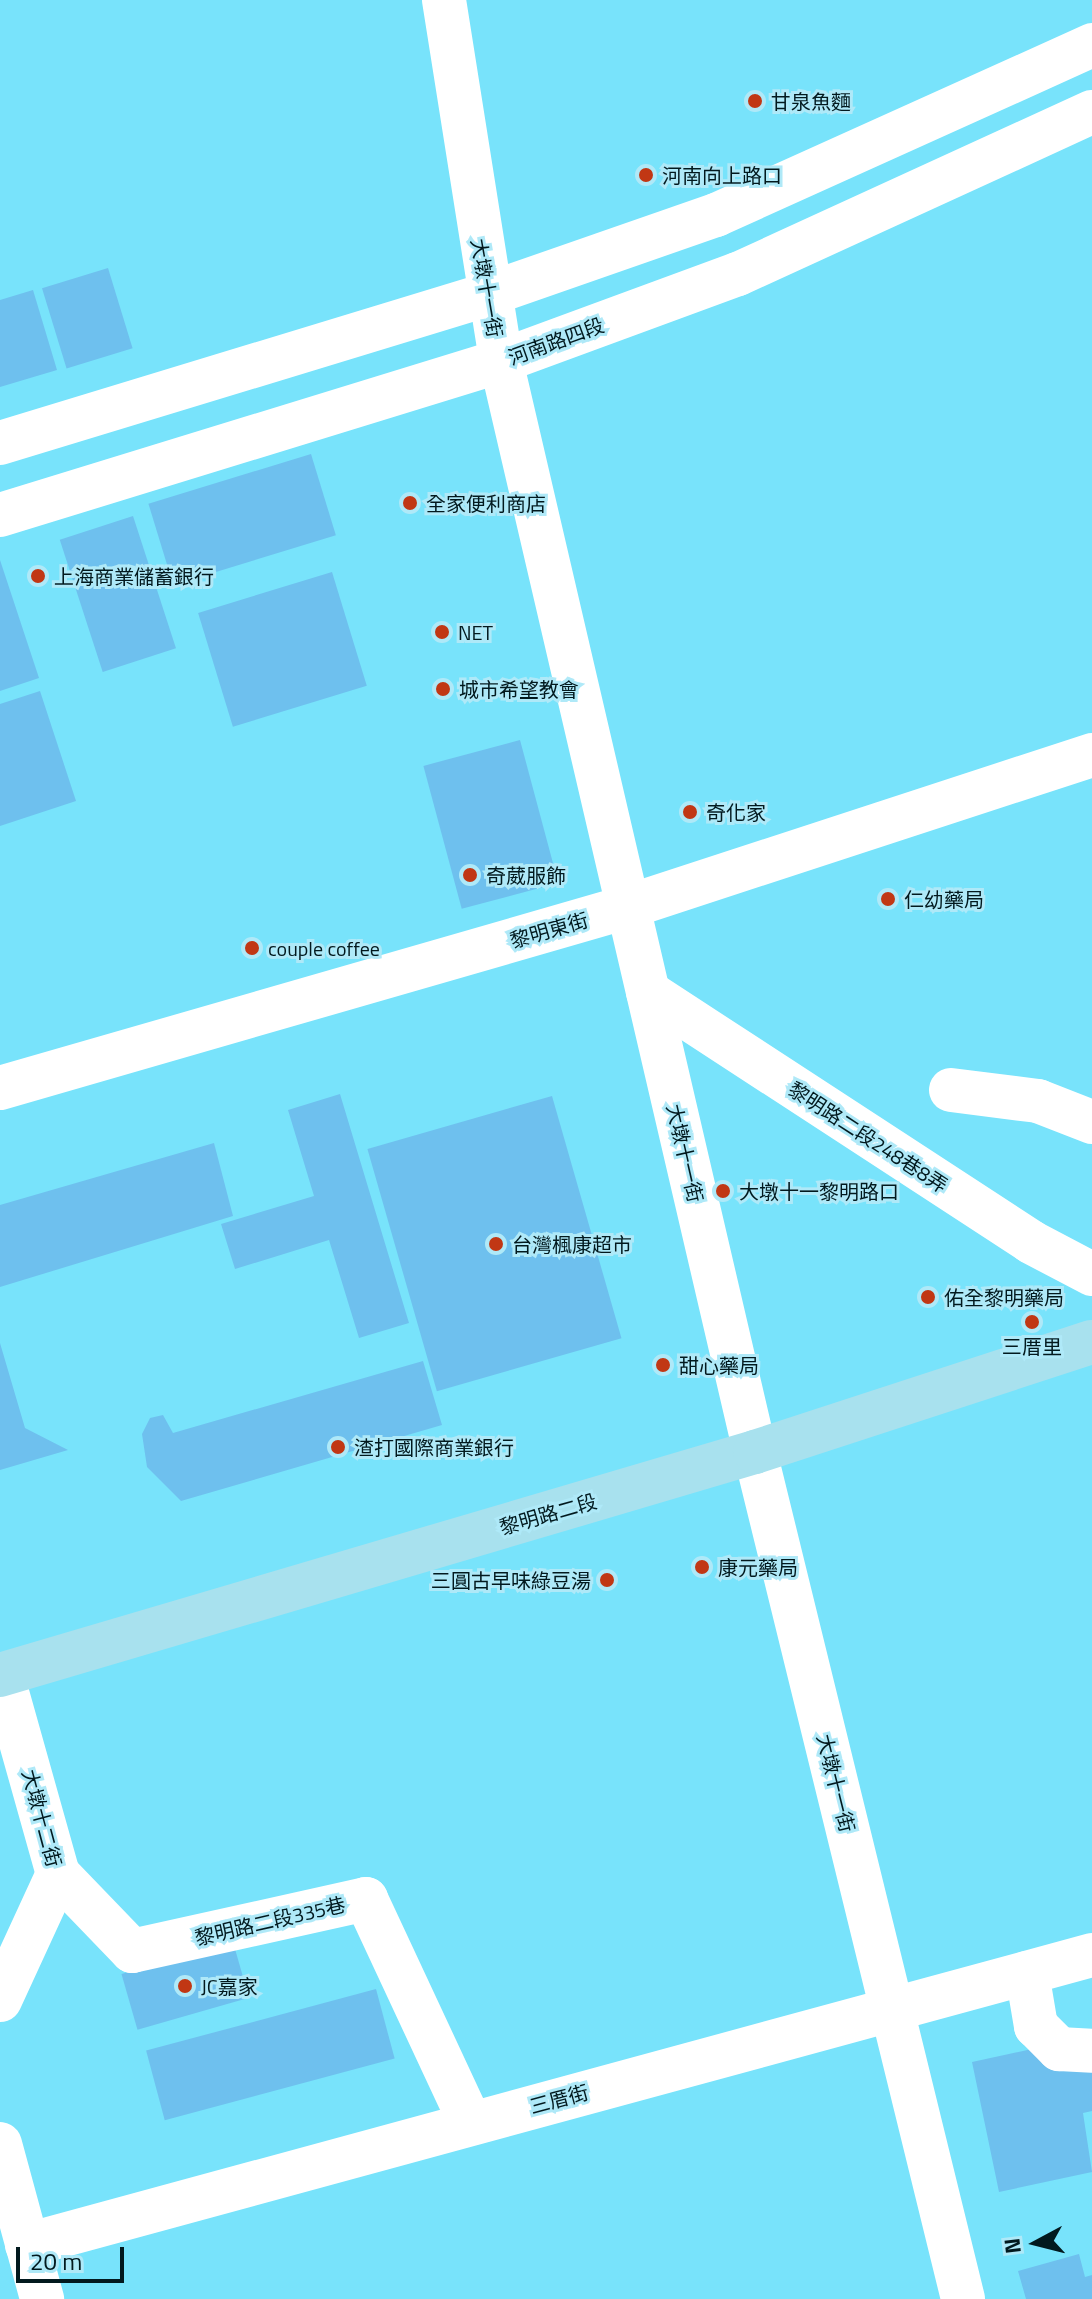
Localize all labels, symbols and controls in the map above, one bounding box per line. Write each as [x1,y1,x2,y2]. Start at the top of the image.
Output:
place label: 甘泉魚麵 [771,89,851,113]
marker: 甘泉魚麵 [746,92,764,110]
place label: 河南向上路口 [662,163,782,187]
marker: 河南向上路口 [637,166,655,184]
street label: 大墩十一街 [466,237,508,339]
street label: 河南路四段 [505,313,607,369]
place label: 全家便利商店 [426,491,546,515]
marker: 全家便利商店 [401,494,419,512]
place label: 上海商業儲蓄銀行 [54,564,214,588]
marker: 上海商業儲蓄銀行 [29,567,47,585]
place label: NET [458,620,493,644]
marker: NET [433,623,451,641]
place label: 城市希望教會 [459,677,579,701]
marker: 城市希望教會 [434,680,452,698]
place label: 奇化家 [706,800,766,824]
marker: 奇化家 [681,803,699,821]
place label: 奇葳服飾 [486,863,566,887]
marker: 奇葳服飾 [461,866,479,884]
place label: 仁幼藥局 [904,887,984,911]
marker: 仁幼藥局 [879,890,897,908]
street label: 黎明東街 [507,907,591,953]
place label: couple coffee [268,936,380,960]
marker: couple coffee [243,939,261,957]
street label: 黎明路二段248巷8弄 [784,1077,952,1197]
street label: 大墩十一街 [662,1102,708,1204]
place label: 大墩十一黎明路口 [739,1179,899,1203]
marker: 大墩十一黎明路口 [714,1182,732,1200]
place label: 台灣楓康超市 [512,1232,632,1256]
marker: 台灣楓康超市 [487,1235,505,1253]
place label: 佑全黎明藥局 [944,1285,1064,1309]
marker: 佑全黎明藥局 [919,1288,937,1306]
marker: 三厝里 [1023,1313,1041,1331]
place label: 三厝里 [1002,1334,1062,1358]
place label: 甜心藥局 [679,1353,759,1377]
marker: 甜心藥局 [654,1356,672,1374]
place label: 渣打國際商業銀行 [354,1435,514,1459]
marker: 渣打國際商業銀行 [329,1438,347,1456]
street label: 黎明路二段 [497,1489,599,1539]
place label: 康元藥局 [718,1555,798,1579]
marker: 康元藥局 [693,1558,711,1576]
place label: 三圓古早味綠豆湯 [431,1568,591,1592]
marker: 三圓古早味綠豆湯 [598,1571,616,1589]
street label: 大墩十一街 [812,1732,860,1834]
street label: 大墩十二街 [17,1767,67,1869]
street label: 黎明路二段335巷 [192,1892,348,1950]
place label: JC嘉家 [201,1974,258,1998]
marker: JC嘉家 [176,1977,194,1995]
street label: 三厝街 [527,2080,591,2118]
north arrow [996,2203,1076,2283]
scale bar [20,2231,128,2281]
text: N [994,2236,1030,2256]
text: 20 m [30,2243,82,2279]

